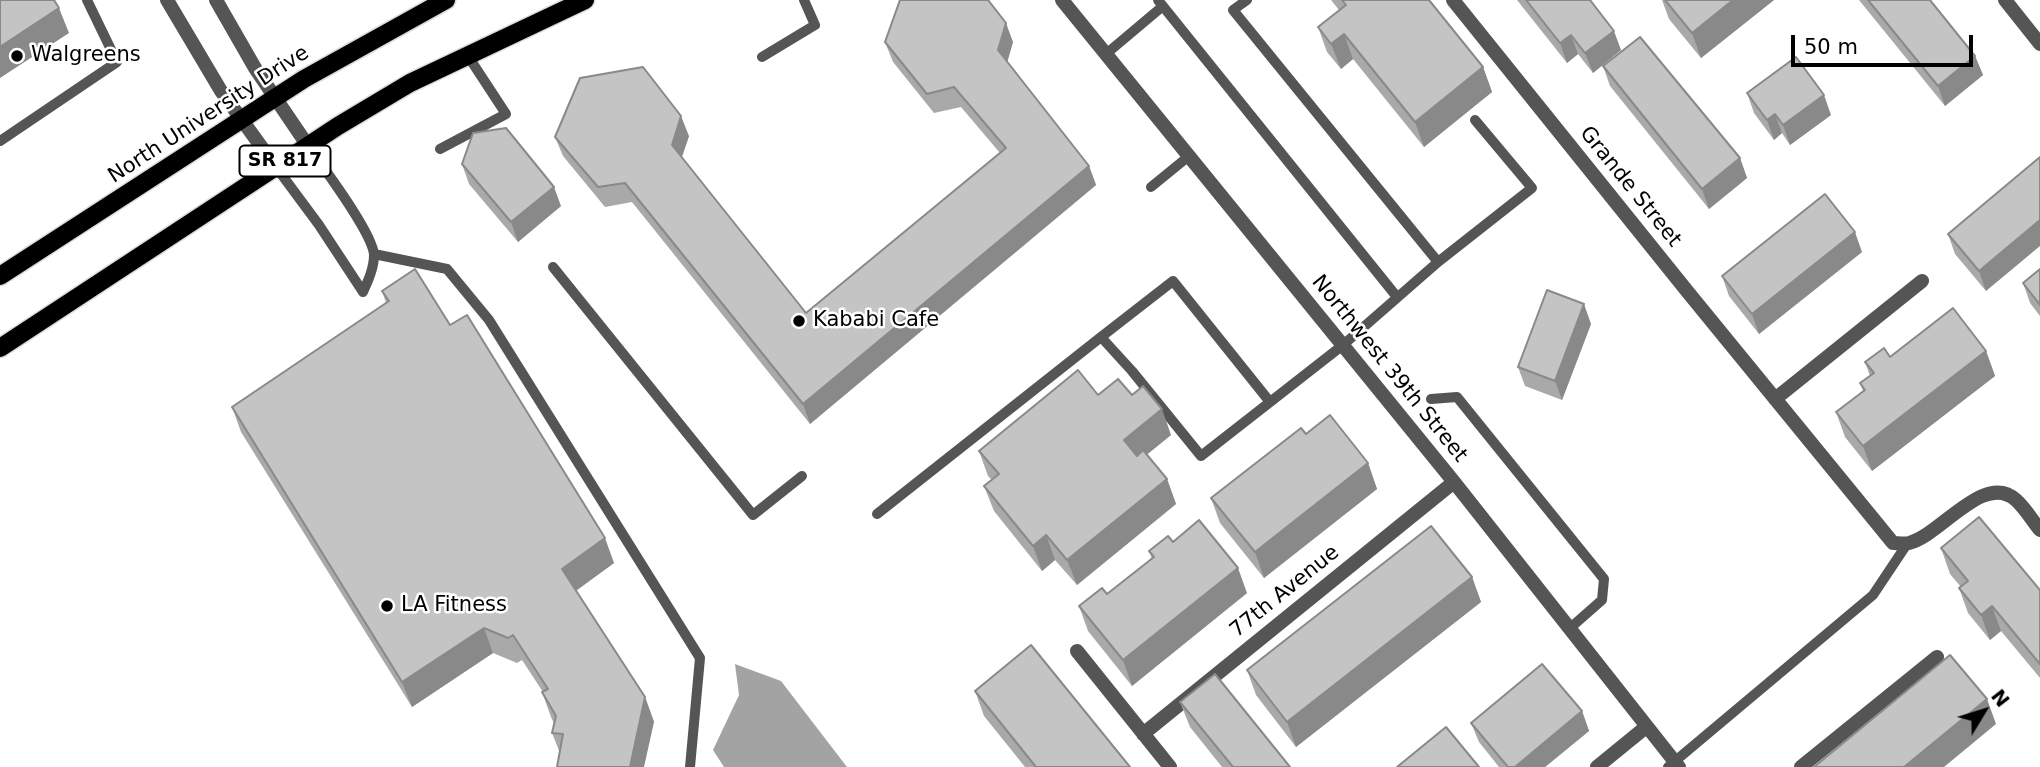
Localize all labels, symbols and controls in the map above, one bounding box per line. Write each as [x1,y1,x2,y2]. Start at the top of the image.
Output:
scale bar [1795,21,1977,65]
text: 50 m [1804,35,1858,59]
street label: North University Drive [104,41,314,189]
place label: Walgreens [31,43,141,69]
marker: Walgreens [9,48,25,64]
street label: Grande Street [1574,122,1686,252]
road number: SR 817 [240,146,330,176]
street label: Northwest 39th Street [1306,270,1472,468]
place label: Kababi Cafe [813,308,939,334]
marker: Kababi Cafe [791,313,807,329]
street label: 77th Avenue [1225,540,1345,644]
place label: LA Fitness [401,593,507,619]
marker: LA Fitness [379,598,395,614]
north arrow [1949,676,2019,746]
text: N [1987,685,2014,711]

